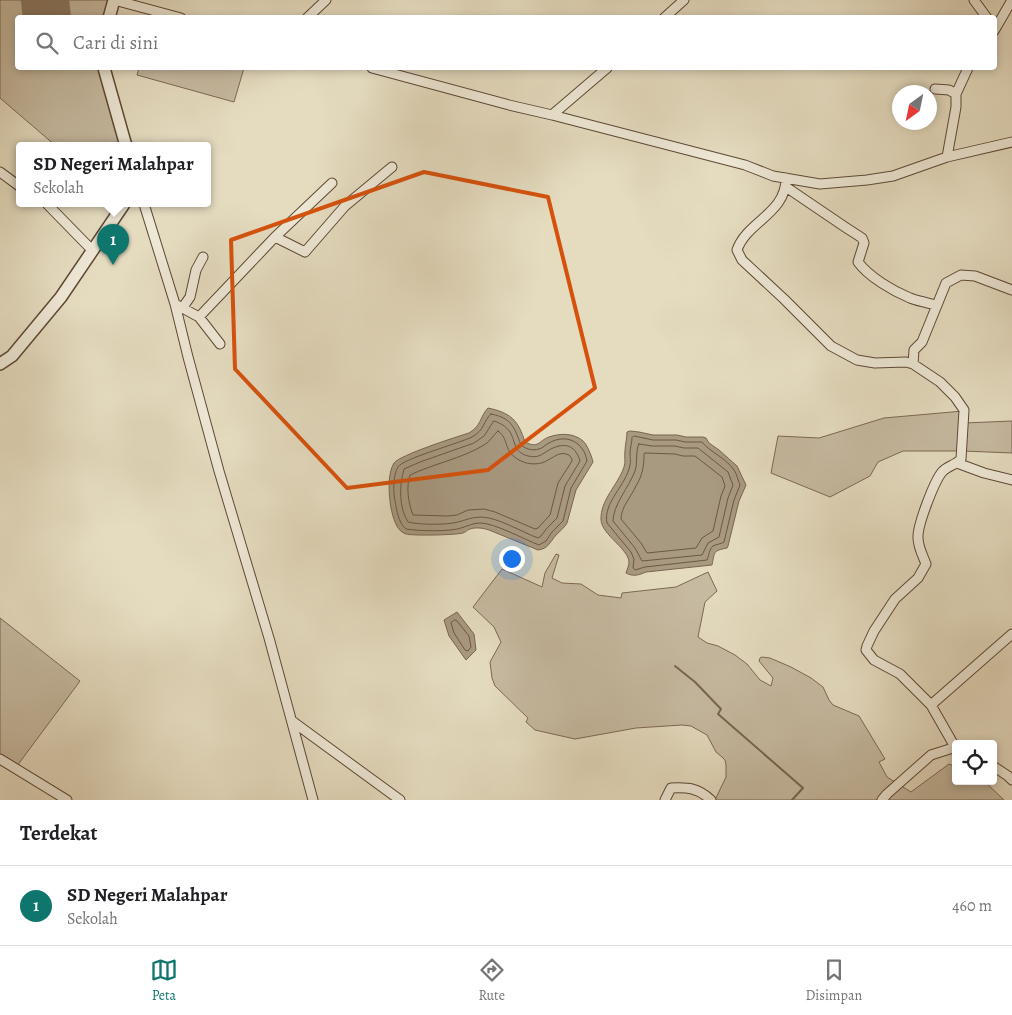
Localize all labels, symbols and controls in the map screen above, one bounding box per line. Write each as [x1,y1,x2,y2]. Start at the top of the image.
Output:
search box [15,15,997,70]
icon: search [33,29,61,57]
text: Cari di sini [73,30,158,56]
north arrow [892,85,937,130]
popup [16,142,211,207]
text: SD Negeri Malahpar [33,151,194,177]
text: Sekolah [33,177,84,199]
pin: 1 [97,224,129,265]
your location [499,546,525,572]
map controls [952,740,997,785]
button: locate [952,740,997,785]
text: Terdekat [20,819,98,847]
text: SD Negeri Malahpar [67,882,227,908]
text: 1 [33,895,39,917]
text: 460 m [952,895,992,917]
text: Sekolah [67,908,118,930]
tab: Peta [150,956,178,1005]
tab: Rute [478,956,506,1005]
tab: Disimpan [805,956,862,1005]

